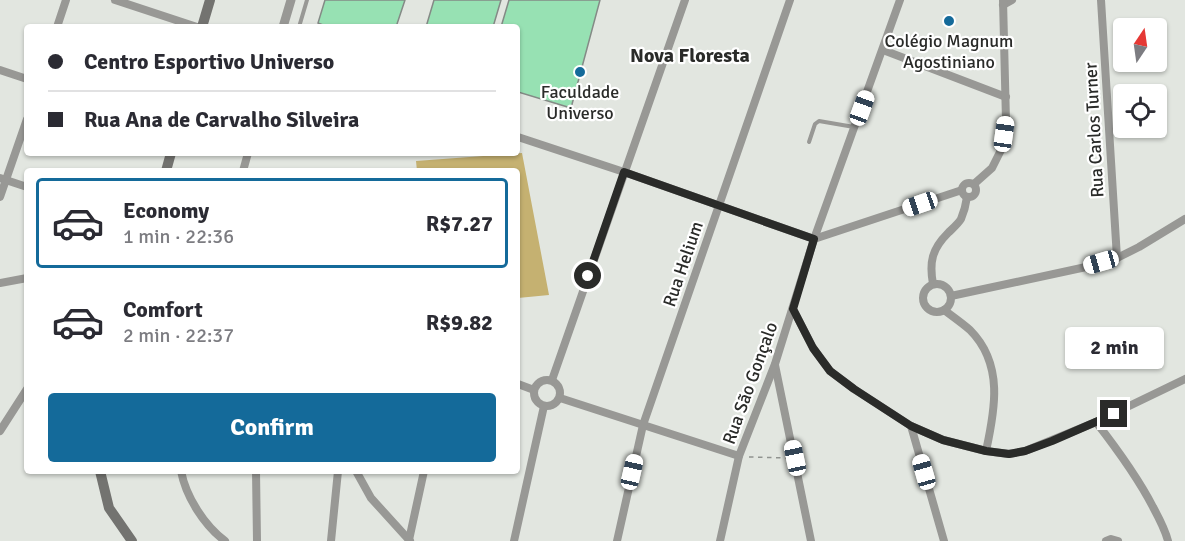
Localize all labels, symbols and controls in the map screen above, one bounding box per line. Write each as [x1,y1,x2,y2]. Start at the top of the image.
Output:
marker: Colégio Magnum Agostiniano [942,14,956,28]
north arrow [1113,18,1167,72]
map controls [1113,18,1167,138]
place label: Colégio Magnum Agostiniano [885,30,1013,73]
district label: Nova Floresta [630,43,750,68]
text: Centro Esportivo Universo [84,48,334,75]
street label: Rua Carlos Turner [1079,61,1109,198]
marker: Faculdade Universo [573,65,587,79]
place label: Faculdade Universo [541,81,619,124]
button: locate [1113,84,1167,138]
car [847,88,877,128]
text: Rua Ana de Carvalho Silveira [84,106,359,133]
car [993,115,1015,153]
car [900,190,940,218]
icon: car [51,196,105,250]
text: Economy [123,197,209,224]
text: R$7.27 [426,210,493,237]
street label: Rua Helium [658,218,708,310]
text: 1 min · 22:36 [123,224,234,249]
car [1081,248,1121,276]
route start [574,262,601,289]
icon: car [51,295,105,349]
text: Comfort [123,296,203,323]
text: R$9.82 [426,309,493,336]
street label: Rua São Gonçalo [718,319,782,447]
text: 2 min · 22:37 [123,323,234,348]
callout: 2 min [1064,327,1164,369]
text: 2 min [1090,335,1139,360]
button: Confirm [48,393,496,462]
route end [1100,400,1127,427]
car [782,439,808,477]
car [619,452,645,492]
car [910,452,938,492]

